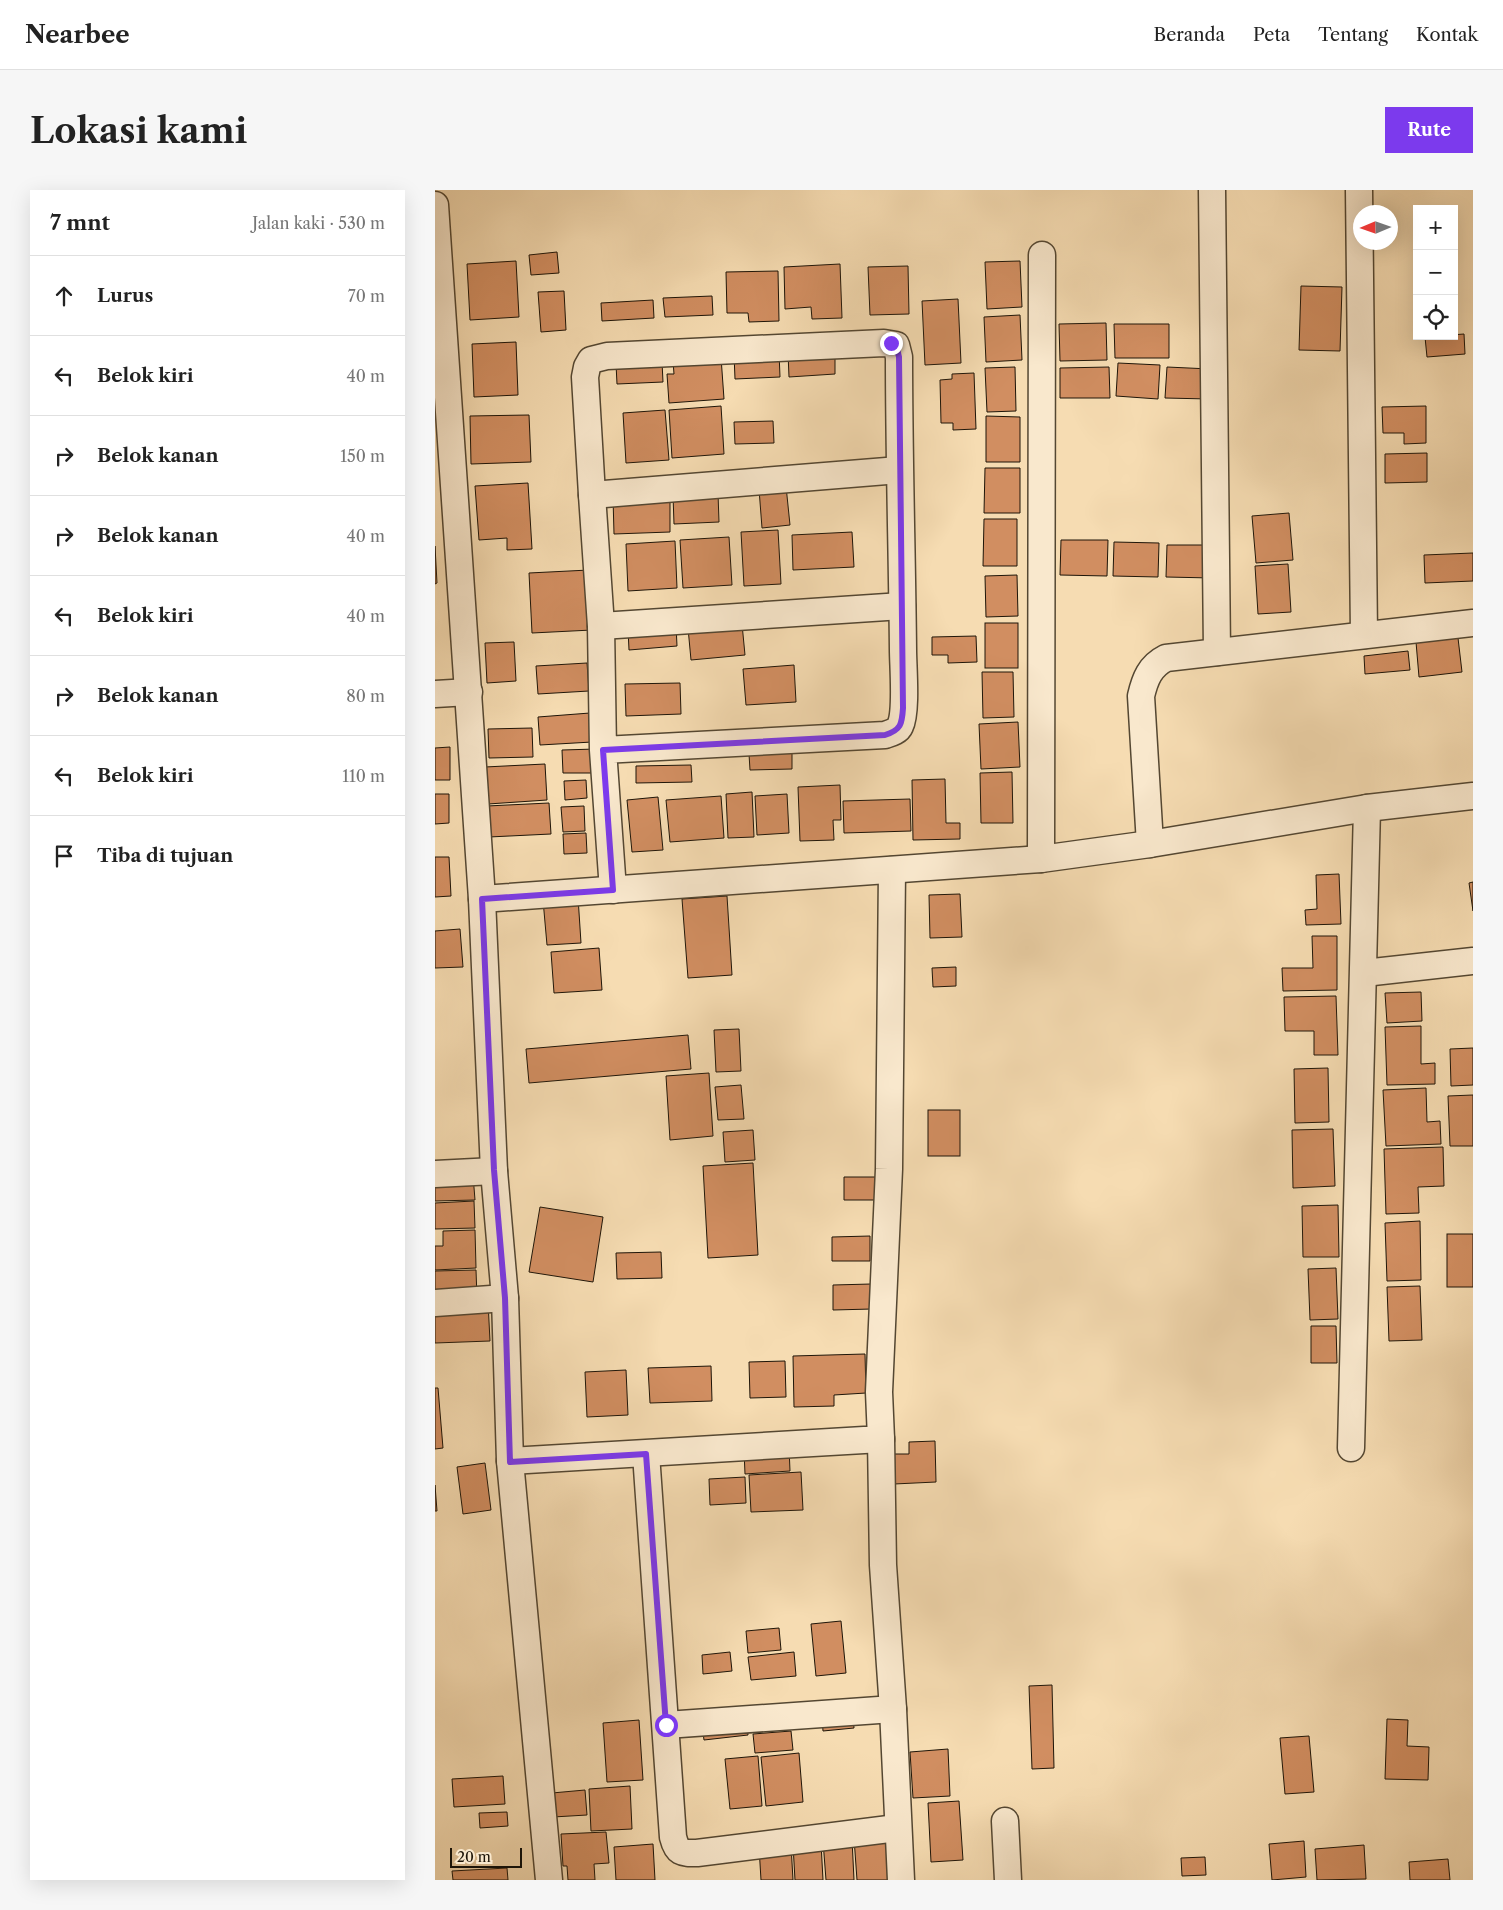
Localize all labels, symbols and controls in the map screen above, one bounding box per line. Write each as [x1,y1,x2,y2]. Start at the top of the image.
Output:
text: Nearbee [25,20,130,49]
text: Beranda [1154,24,1225,46]
text: Peta [1253,24,1290,46]
text: Tentang [1318,24,1388,46]
text: Kontak [1416,24,1478,46]
button: Rute [1385,107,1473,153]
text: Lokasi kami [30,109,247,152]
north arrow [1353,205,1398,250]
map controls [1413,205,1458,340]
button: + [1413,205,1458,250]
text: 7 mnt [50,210,110,235]
text: Jalan kaki · 530 m [252,213,385,233]
button: − [1413,250,1458,295]
icon: ahead [50,282,78,310]
text: Lurus [97,284,153,307]
text: 70 m [348,286,385,306]
button: locate [1413,295,1458,340]
route end [880,332,903,355]
icon: left [50,362,78,390]
text: Belok kiri [97,364,194,387]
text: 40 m [346,366,385,386]
icon: right [50,442,78,470]
text: Belok kanan [97,444,219,467]
text: 150 m [340,446,385,466]
icon: right [50,522,78,550]
text: Belok kanan [97,524,219,547]
text: 40 m [346,526,385,546]
icon: left [50,602,78,630]
text: Belok kiri [97,604,194,627]
text: 40 m [346,606,385,626]
icon: right [50,682,78,710]
text: Belok kanan [97,684,219,707]
text: 80 m [346,686,385,706]
icon: left [50,762,78,790]
text: Belok kiri [97,764,194,787]
text: 110 m [342,766,385,786]
icon: arrive [50,842,78,870]
text: Tiba di tujuan [97,844,233,867]
route start [655,1714,678,1737]
scale bar [450,1845,523,1868]
text: 20 m [457,1848,491,1866]

